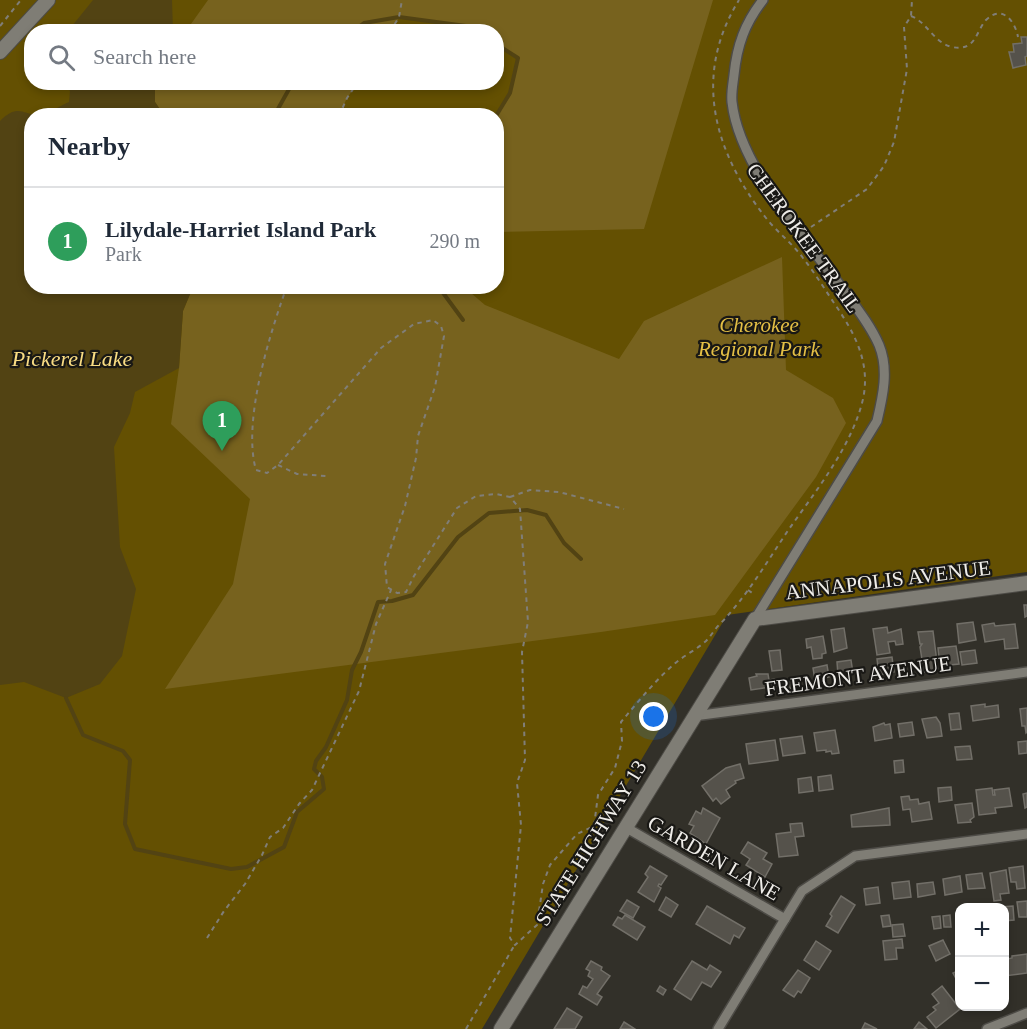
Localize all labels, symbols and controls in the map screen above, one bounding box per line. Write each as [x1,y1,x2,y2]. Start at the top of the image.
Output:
search box [24,24,504,90]
icon: search [45,41,78,74]
text: Search here [93,44,196,69]
text: Nearby [48,132,130,161]
street label: CHEROKEE TRAIL [742,159,866,317]
text: Lilydale-Harriet Island Park [105,217,376,242]
text: 1 [63,230,73,252]
text: 290 m [429,230,480,252]
text: Park [105,243,142,265]
park label: Cherokee Regional Park [697,313,821,361]
water label: Pickerel Lake [11,346,133,371]
pin: 1 [202,402,242,451]
street label: ANNAPOLIS AVENUE [784,555,992,605]
street label: FREMONT AVENUE [763,651,953,701]
your location [639,702,668,731]
street label: STATE HIGHWAY 13 [530,756,652,930]
street label: GARDEN LANE [644,810,784,906]
map controls [955,903,1009,1011]
button: + [955,903,1009,957]
button: − [955,957,1009,1011]

